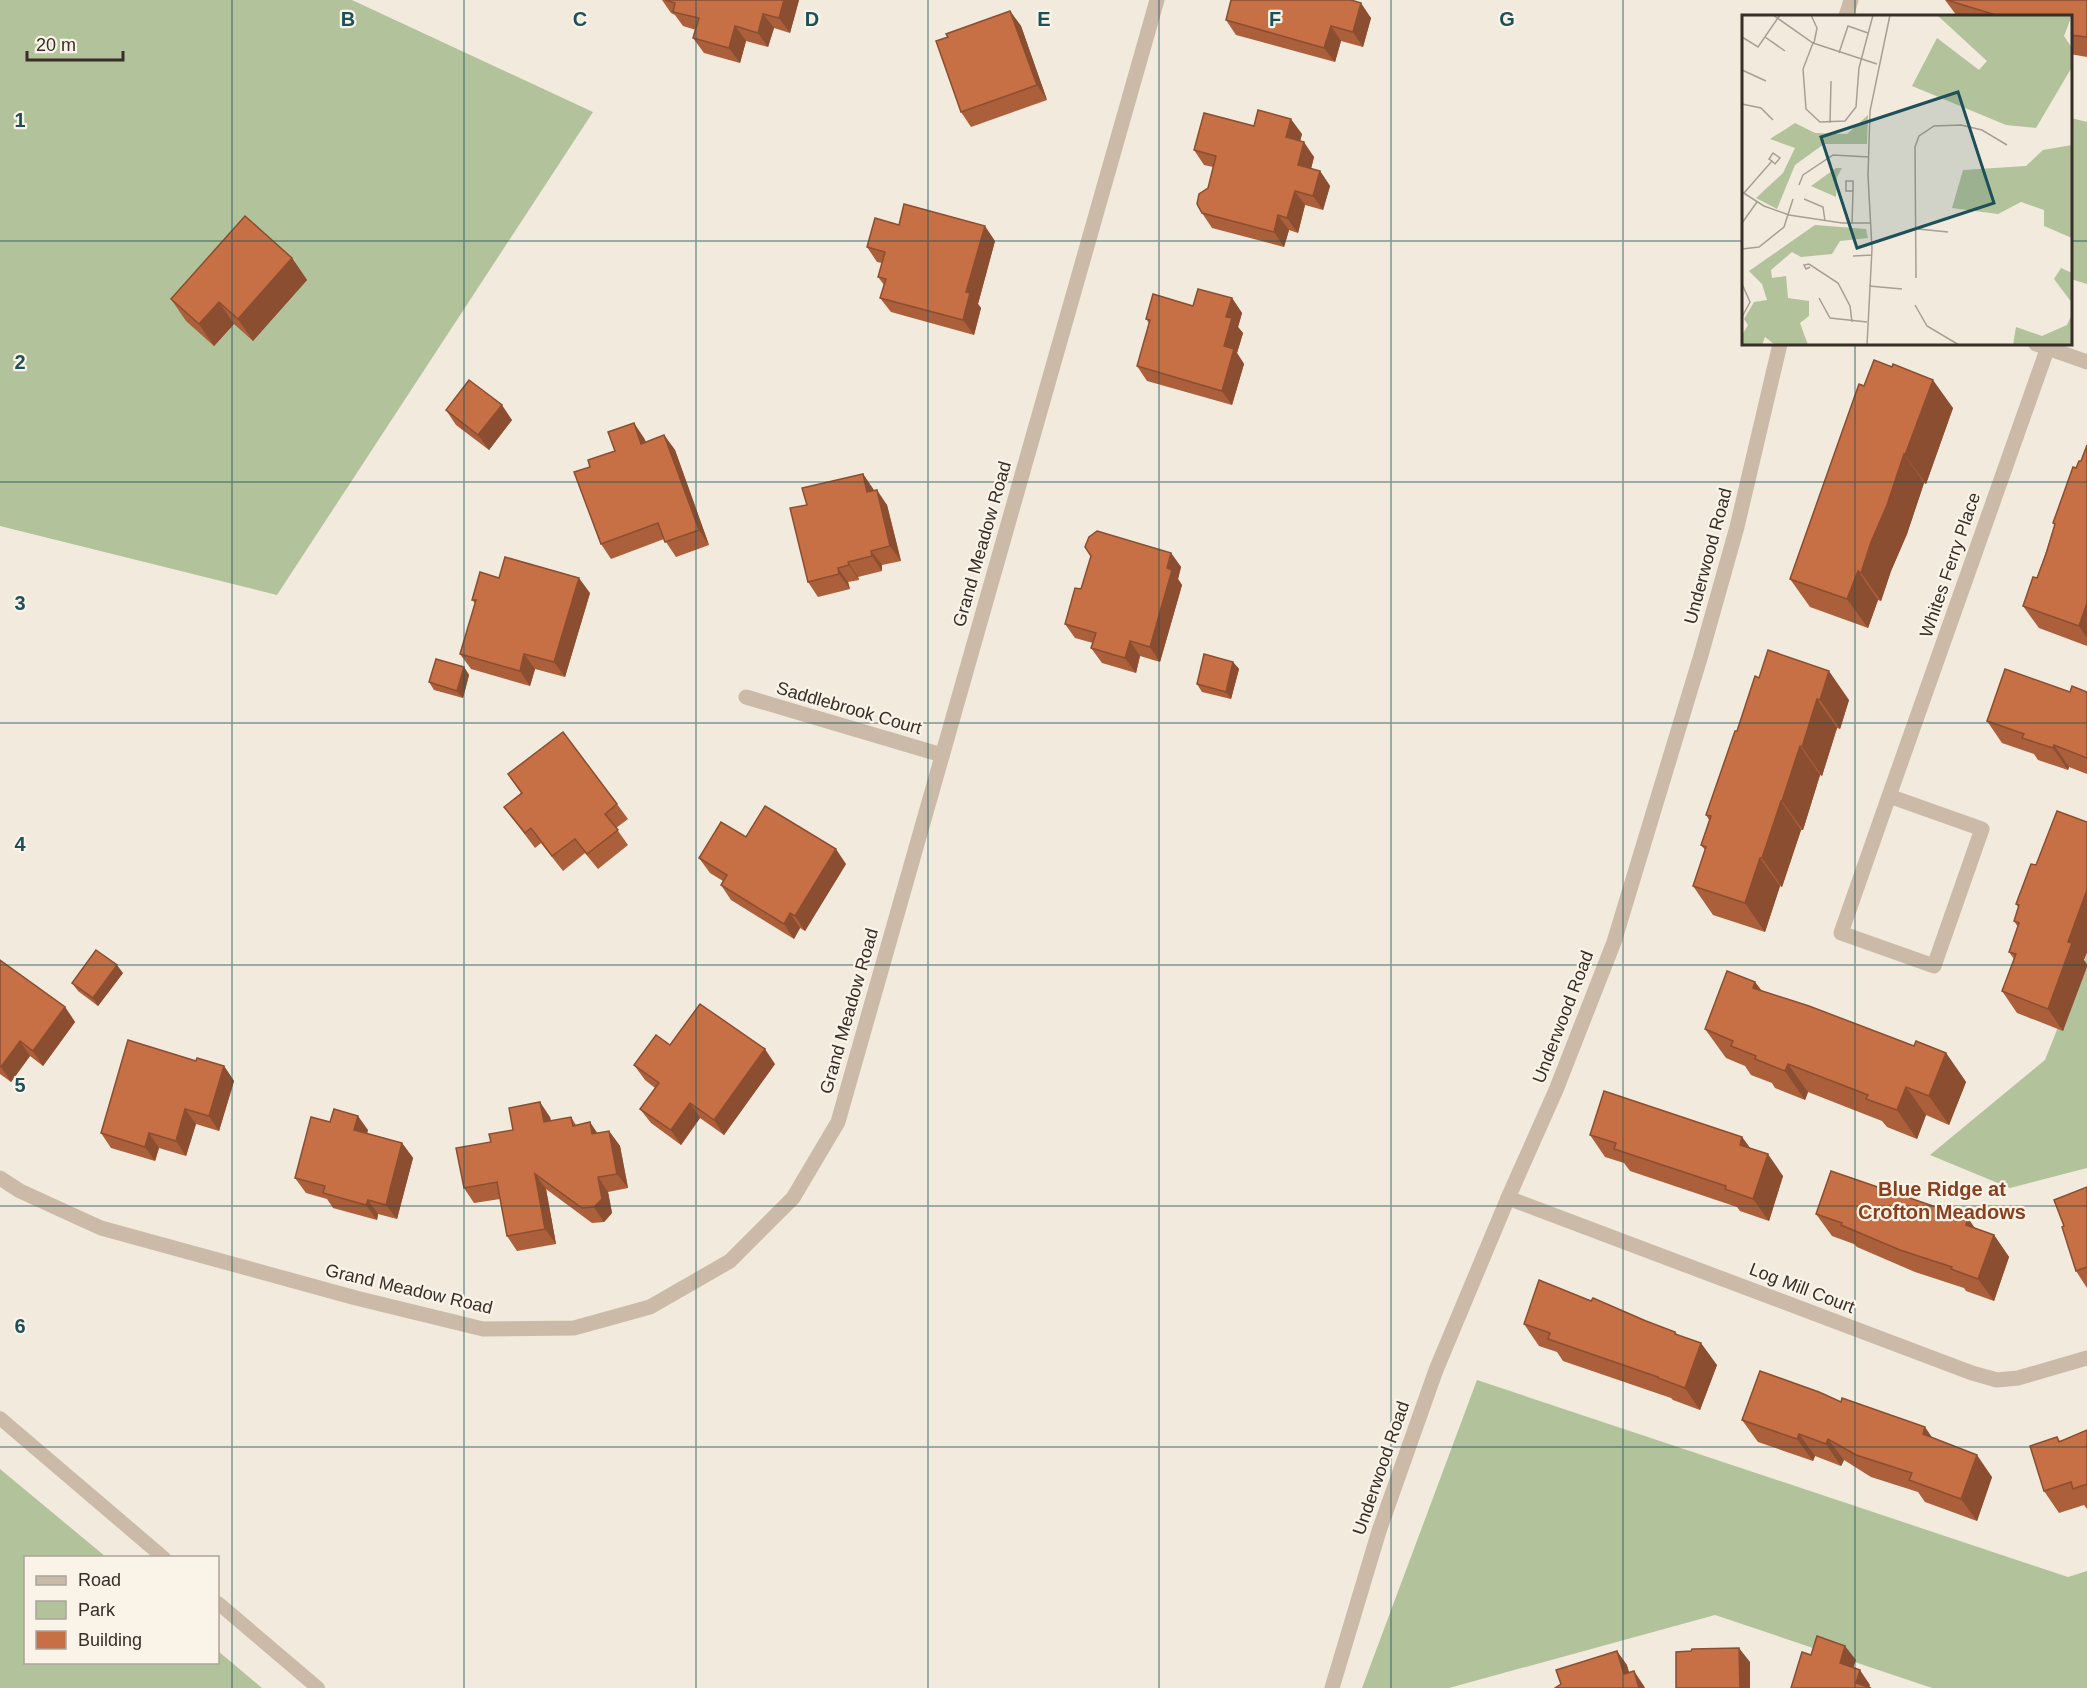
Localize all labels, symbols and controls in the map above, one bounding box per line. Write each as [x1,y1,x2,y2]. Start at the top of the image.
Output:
text: B [341,8,355,30]
text: C [573,8,587,30]
text: D [805,8,819,30]
text: E [1037,8,1051,30]
text: F [1269,8,1281,30]
text: G [1499,8,1515,30]
inset map [1742,15,2072,345]
scale bar [27,24,123,62]
text: 20 m [36,35,76,55]
text: 1 [14,109,26,131]
text: 2 [14,351,26,373]
street label: Grand Meadow Road [949,459,1015,629]
street label: Underwood Road [1680,486,1736,626]
street label: Whites Ferry Place [1916,490,1984,640]
text: 3 [14,592,26,614]
street label: Saddlebrook Court [774,678,924,738]
text: 4 [14,833,26,855]
street label: Grand Meadow Road [816,926,882,1096]
street label: Underwood Road [1529,948,1597,1086]
text: 5 [14,1074,26,1096]
district label: Blue Ridge at Crofton Meadows [1858,1178,2026,1223]
street label: Log Mill Court [1747,1259,1857,1317]
street label: Grand Meadow Road [323,1260,495,1318]
text: 6 [14,1315,26,1337]
street label: Underwood Road [1349,1399,1413,1537]
legend [24,1556,219,1664]
text: Road [78,1570,121,1590]
text: Park [78,1600,116,1620]
text: Building [78,1630,142,1650]

